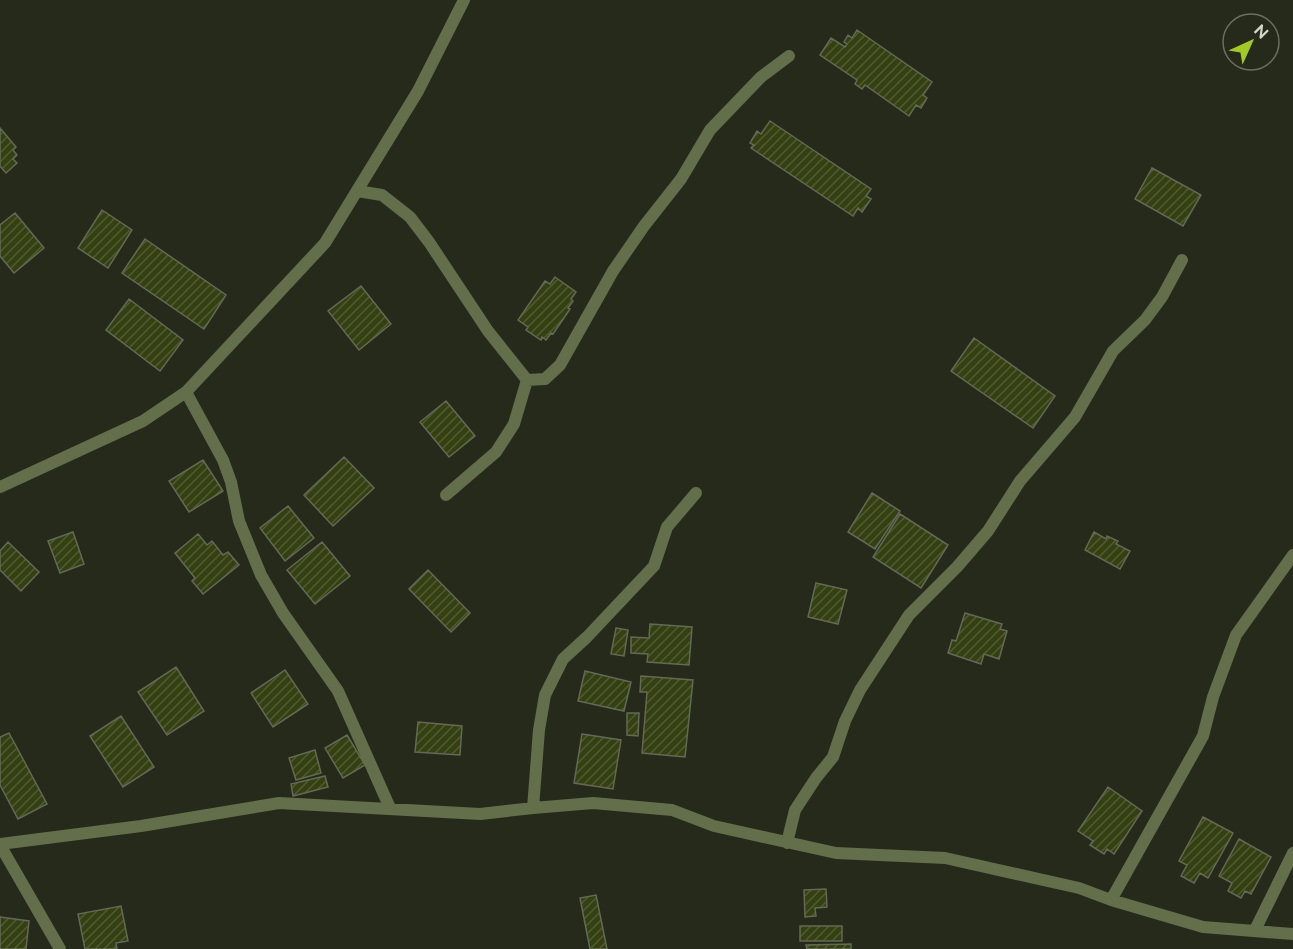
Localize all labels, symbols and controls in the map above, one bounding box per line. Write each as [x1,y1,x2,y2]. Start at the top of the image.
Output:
north arrow [1221,12,1281,72]
text: N [1250,21,1272,43]

